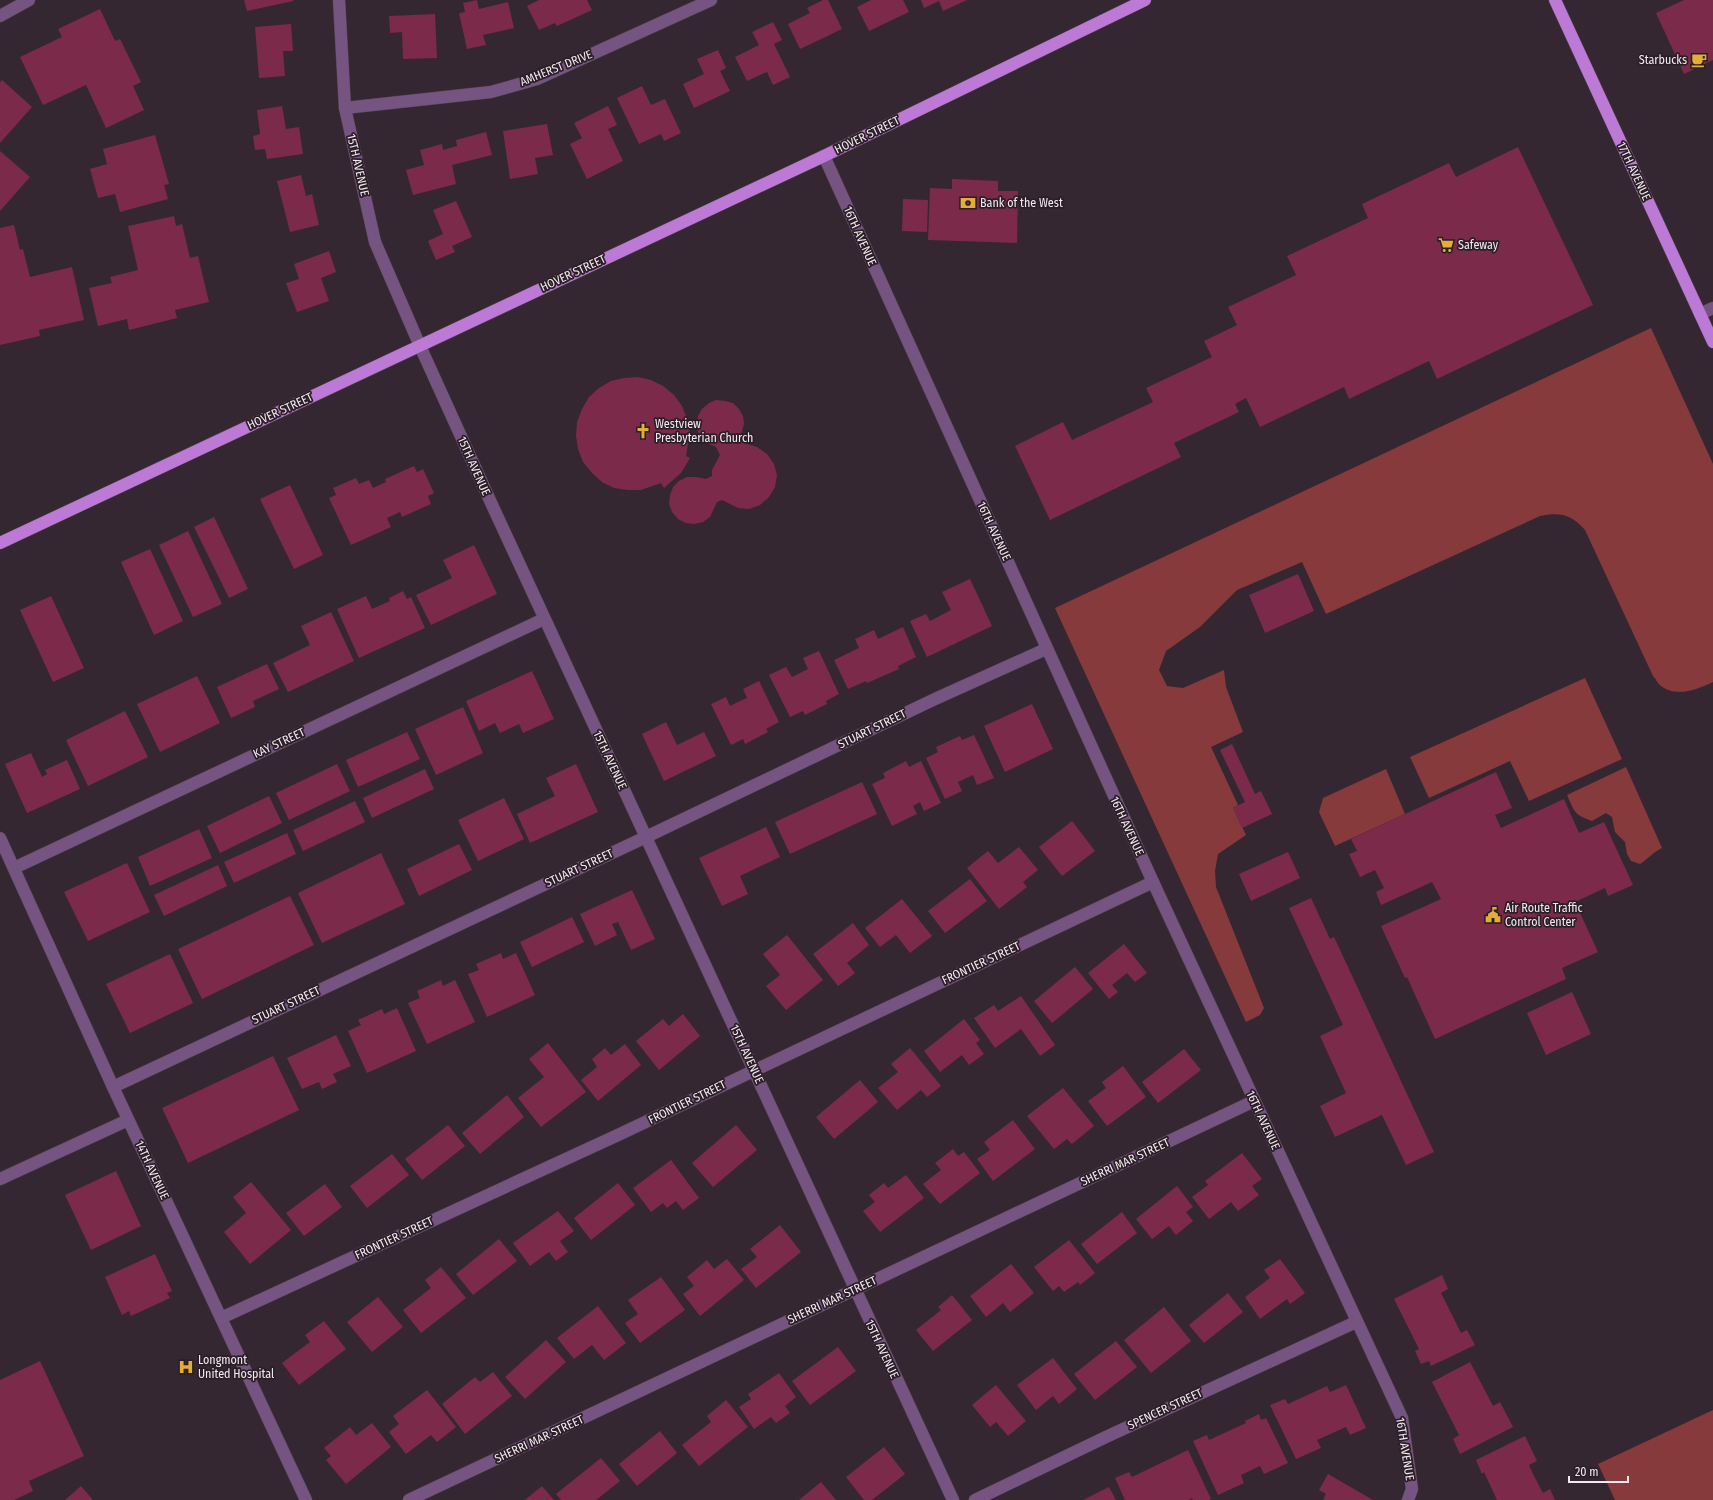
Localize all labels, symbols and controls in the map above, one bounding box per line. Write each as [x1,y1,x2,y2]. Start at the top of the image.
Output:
street label: AMHERST DRIVE [518,47,594,89]
cafe icon: Starbucks [1690,51,1708,69]
place label: Starbucks [1639,53,1687,67]
street label: HOVER STREET [832,113,902,157]
street label: 15TH AVENUE [344,133,372,198]
street label: 17TH AVENUE [1614,139,1654,203]
bank icon: Bank of the West [959,194,977,212]
place label: Bank of the West [980,196,1063,210]
street label: 16TH AVENUE [841,204,879,268]
supermarket icon: Safeway [1437,236,1455,254]
place label: Safeway [1458,238,1499,252]
street label: HOVER STREET [538,252,608,294]
street label: HOVER STREET [245,390,315,432]
place label: Westview Presbyterian Church [655,417,753,445]
church icon: Westview Presbyterian Church [634,422,652,440]
street label: 15TH AVENUE [455,434,493,498]
street label: 16TH AVENUE [974,499,1014,563]
street label: STUART STREET [836,706,909,751]
street label: KAY STREET [251,725,307,761]
street label: 15TH AVENUE [590,728,630,792]
street label: 16TH AVENUE [1107,794,1147,858]
street label: STUART STREET [543,846,616,890]
place label: Air Route Traffic Control Center [1505,901,1583,929]
public building icon: Air Route Traffic Control Center [1484,906,1502,924]
street label: FRONTIER STREET [940,939,1023,987]
street label: STUART STREET [250,983,323,1027]
street label: 15TH AVENUE [727,1022,767,1086]
street label: FRONTIER STREET [646,1077,729,1127]
street label: 16TH AVENUE [1243,1088,1283,1152]
street label: SHERRI MAR STREET [1078,1135,1172,1189]
street label: 14TH AVENUE [132,1138,172,1202]
street label: FRONTIER STREET [353,1214,436,1262]
street label: SHERRI MAR STREET [785,1273,879,1327]
street label: 15TH AVENUE [862,1317,902,1381]
place label: Longmont United Hospital [198,1353,274,1381]
hospital icon: Longmont United Hospital [177,1358,195,1376]
street label: SPENCER STREET [1125,1385,1205,1432]
street label: SHERRI MAR STREET [492,1412,586,1466]
street label: 16TH AVENUE [1393,1417,1417,1482]
scale bar [1569,1458,1628,1484]
text: 20 m [1575,1465,1599,1479]

